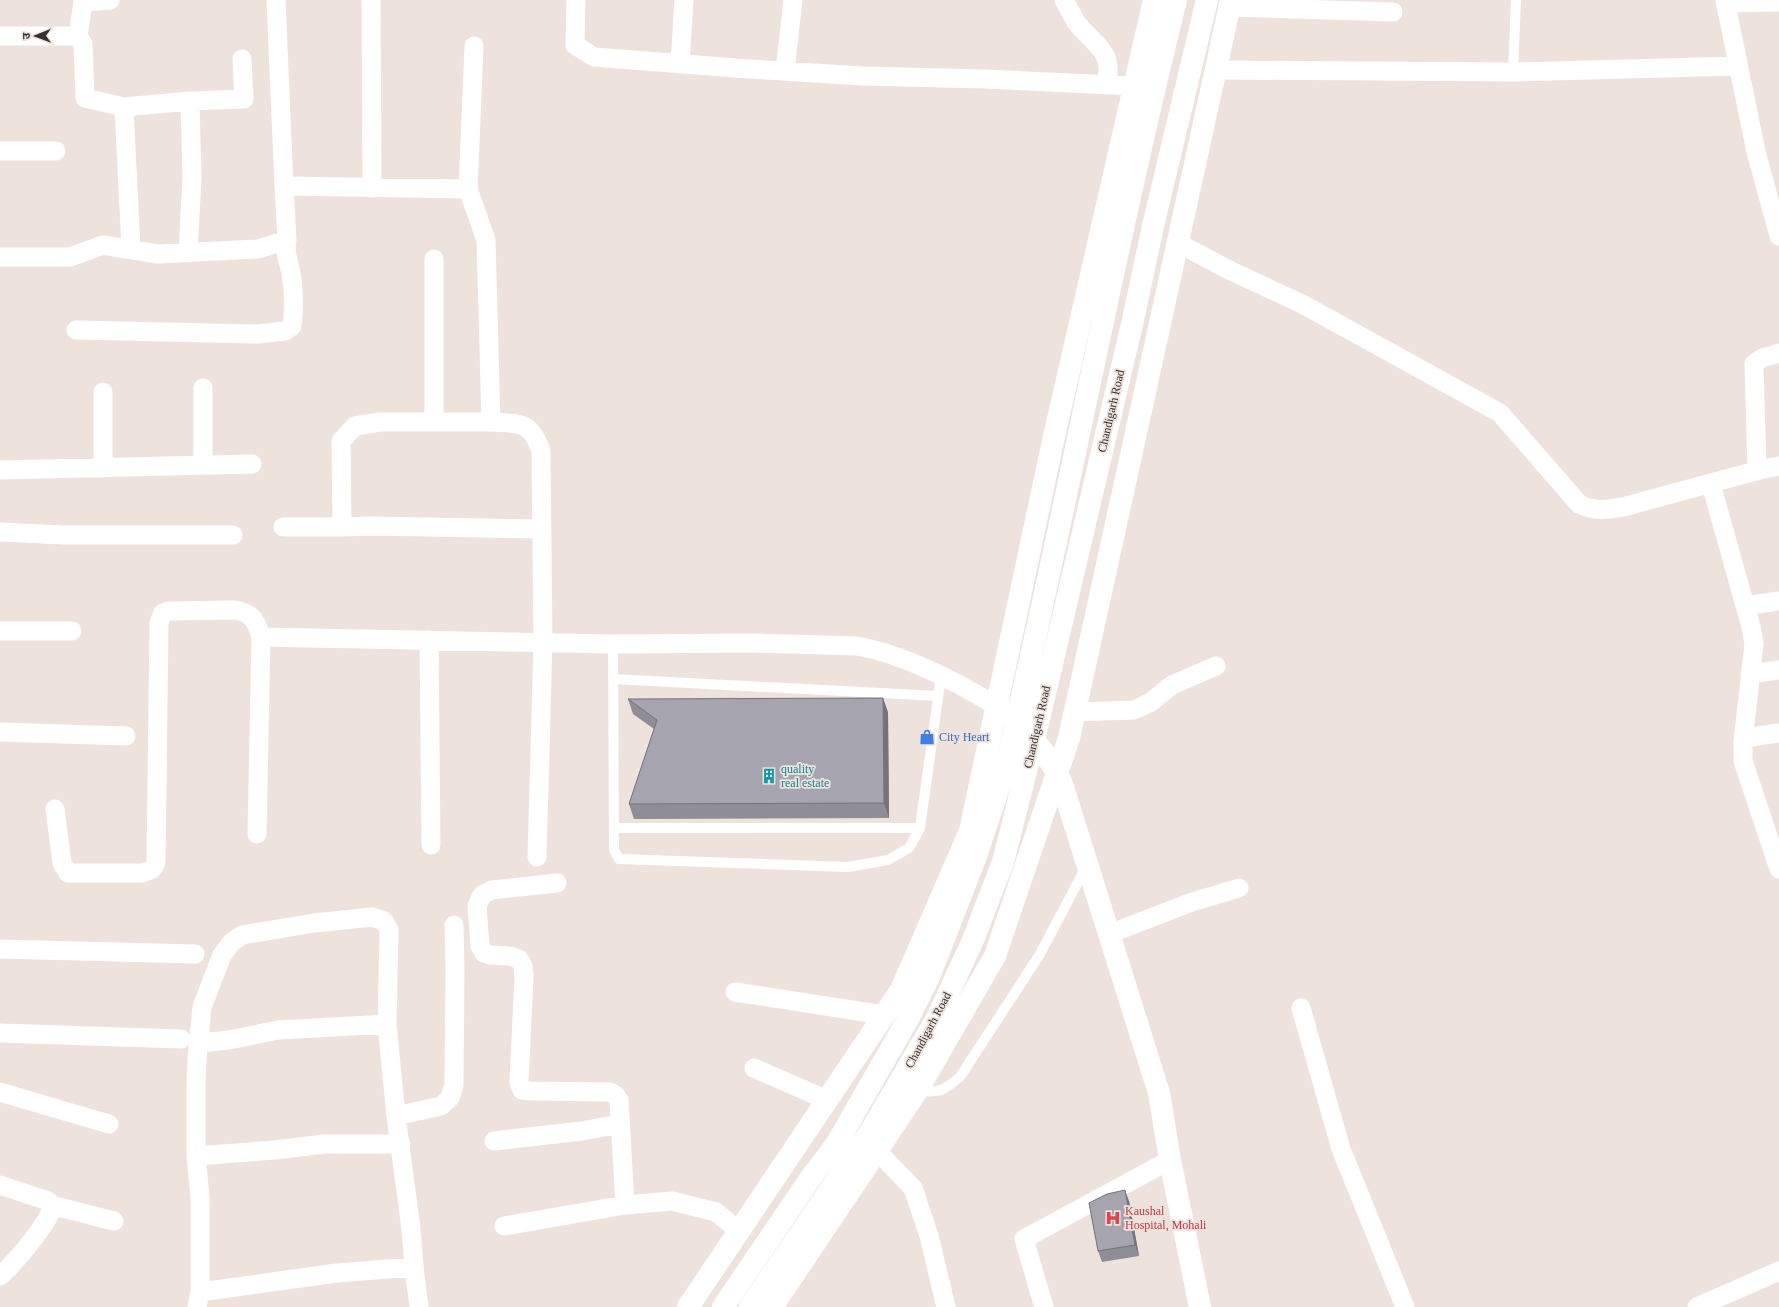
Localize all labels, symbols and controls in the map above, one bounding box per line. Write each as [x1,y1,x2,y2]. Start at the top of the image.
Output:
north arrow [16,16,56,56]
text: उ [20,32,32,39]
street label: Chandigarh Road [1095,368,1127,454]
street label: Chandigarh Road [1021,684,1053,770]
shop icon: City Heart [918,728,936,746]
place label: City Heart [939,730,990,744]
place label: quality real estate [781,762,829,790]
building icon: quality real estate [760,767,778,785]
street label: Chandigarh Road [902,989,954,1071]
place label: Kaushal Hospital, Mohali [1125,1204,1207,1232]
hospital icon: Kaushal Hospital, Mohali [1104,1209,1122,1227]

